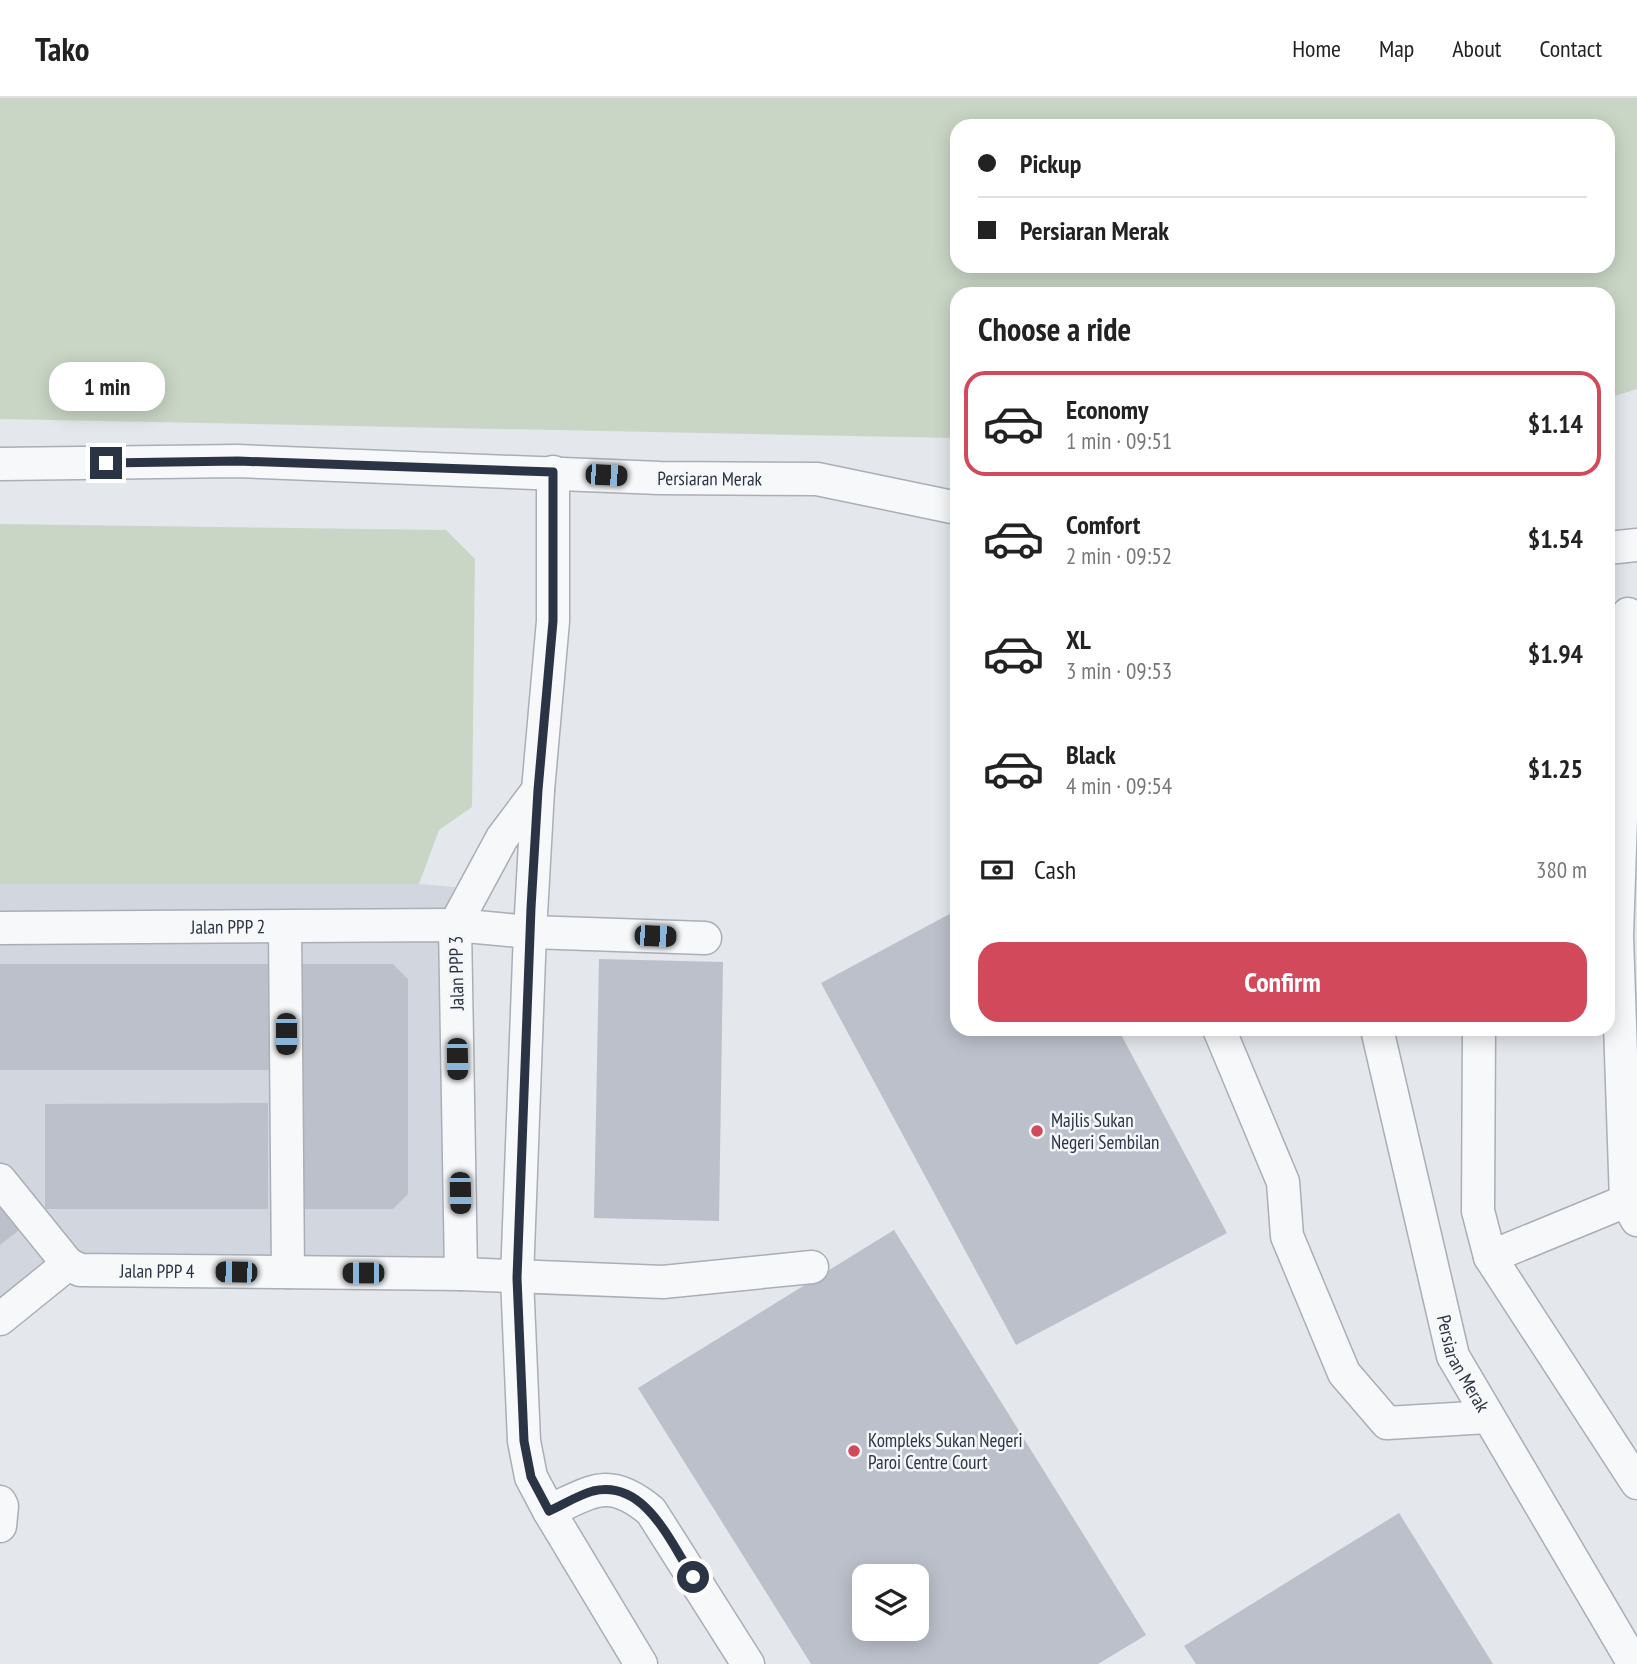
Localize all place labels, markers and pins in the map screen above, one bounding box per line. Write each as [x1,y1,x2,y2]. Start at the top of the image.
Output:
place label: Majlis Sukan Negeri Sembilan [1051,1108,1159,1154]
marker: Majlis Sukan Negeri Sembilan [1029,1123,1045,1139]
place label: Kompleks Sukan Negeri Paroi Centre Court [868,1428,1023,1474]
marker: Kompleks Sukan Negeri Paroi Centre Court [846,1443,862,1459]

